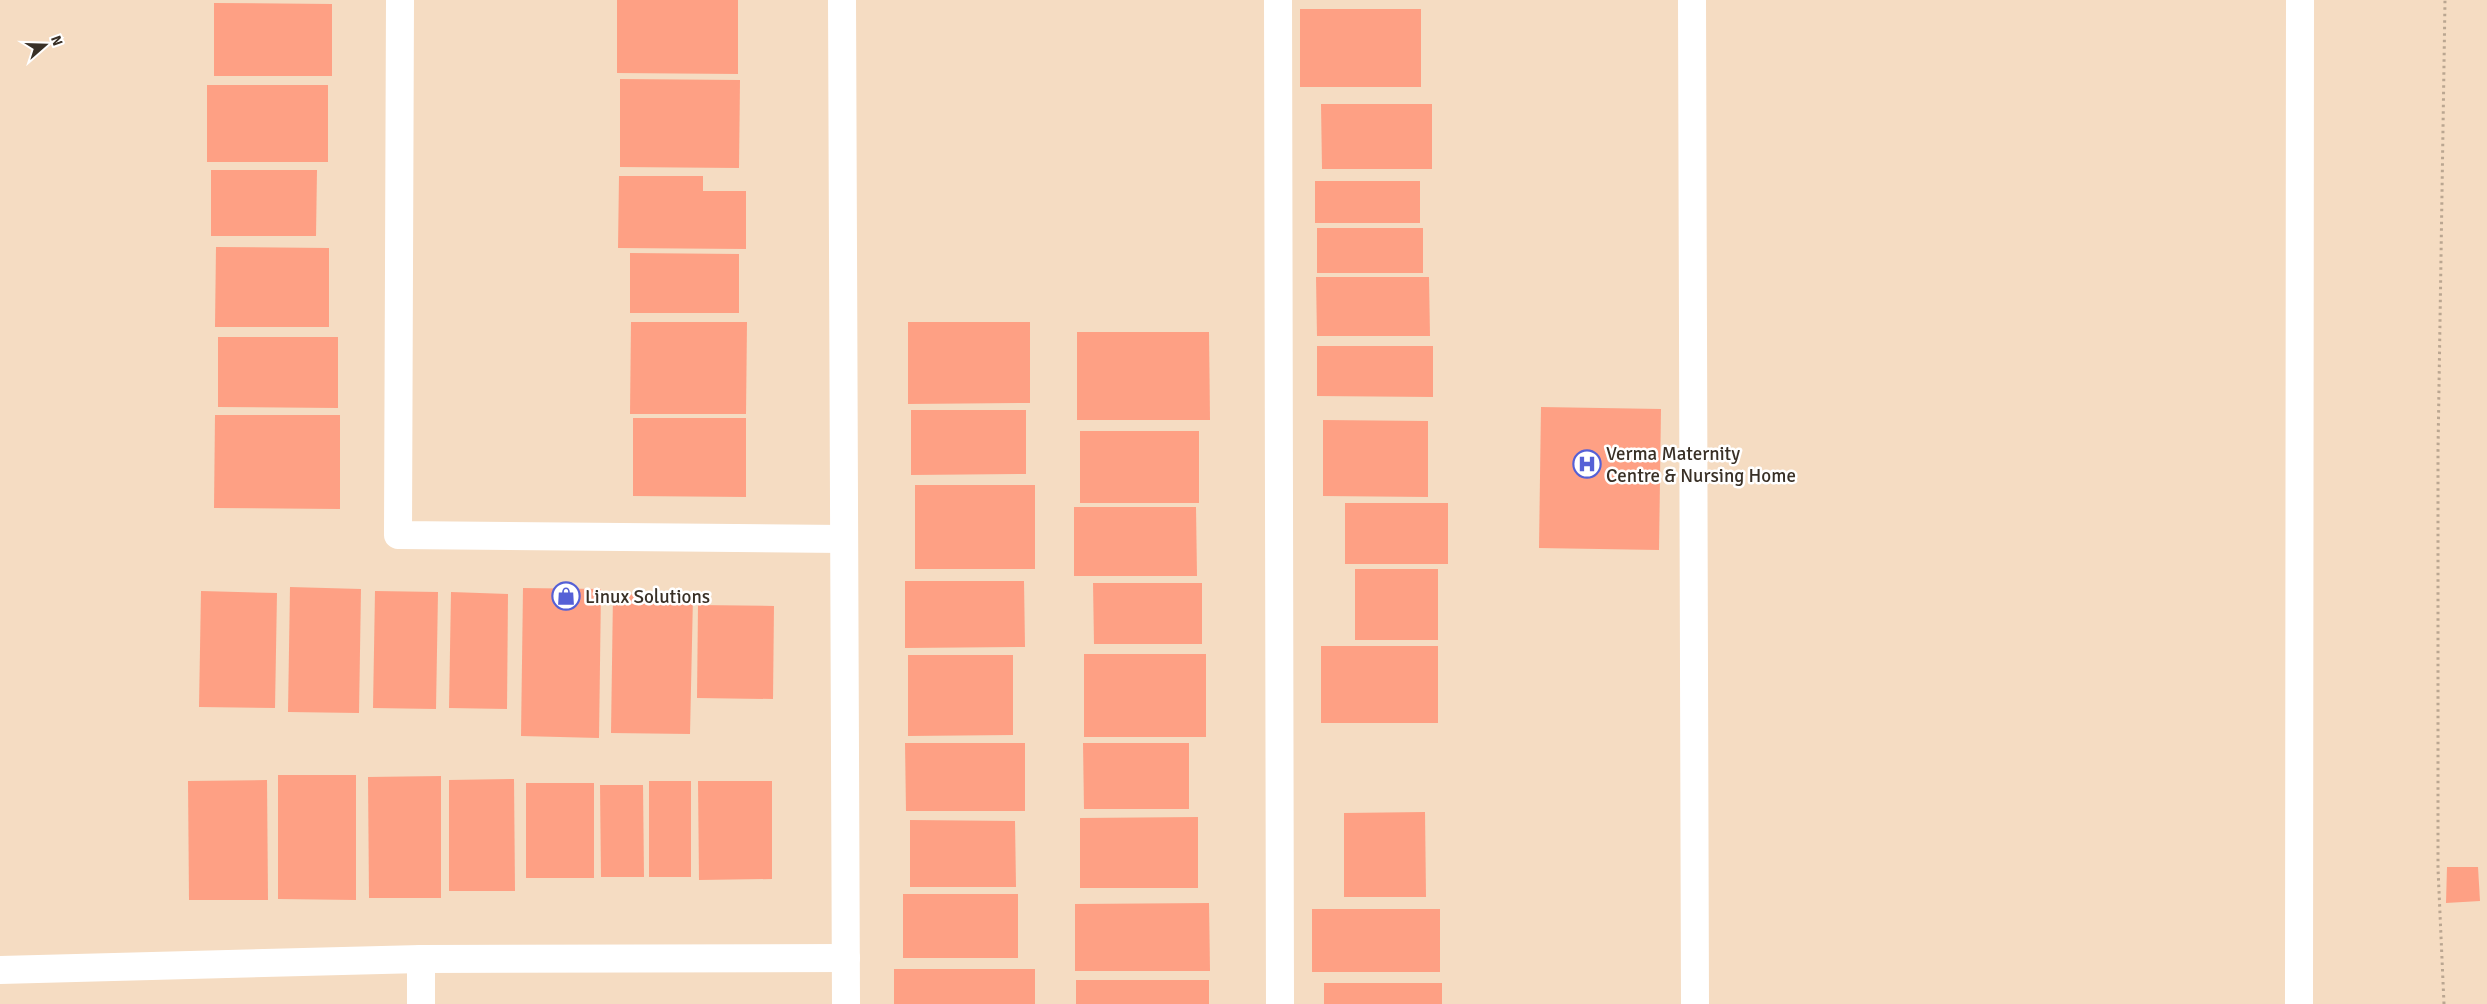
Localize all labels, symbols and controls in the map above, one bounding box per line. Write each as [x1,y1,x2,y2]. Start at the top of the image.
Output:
north arrow [20,20,70,70]
text: N [47,33,66,48]
place label: Verma Maternity Centre & Nursing Home [1606,442,1796,488]
hospital icon: Verma Maternity Centre & Nursing Home [1572,449,1602,479]
shop icon: Linux Solutions [551,581,581,611]
place label: Linux Solutions [585,585,710,609]

